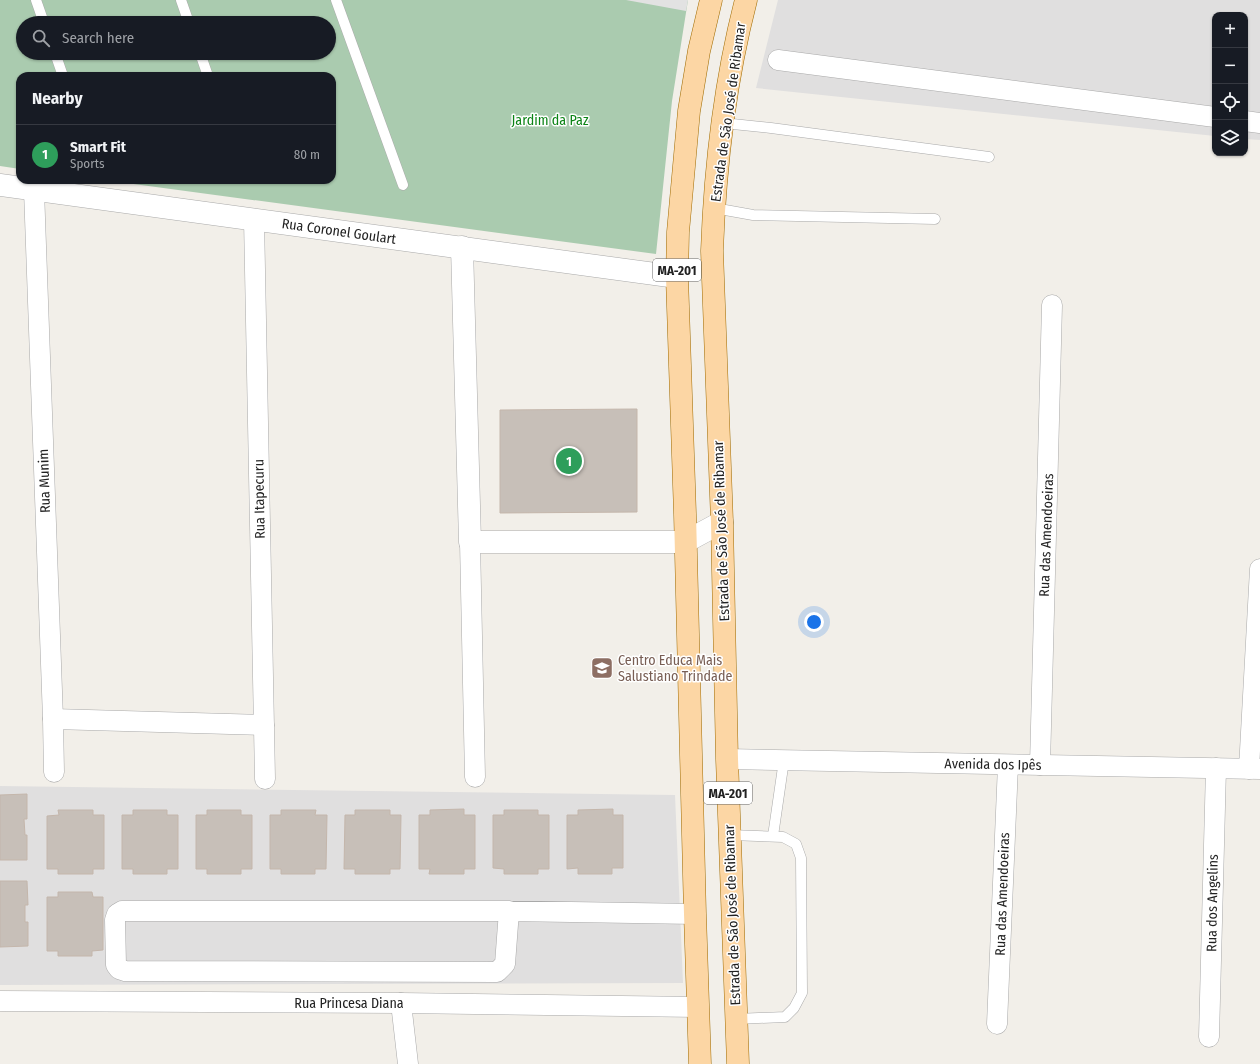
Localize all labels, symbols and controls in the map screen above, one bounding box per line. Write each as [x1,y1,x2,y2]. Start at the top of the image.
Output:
map controls [1212,12,1248,156]
button: + [1212,12,1248,48]
search box [16,16,336,60]
street label: Estrada de São José de Ribamar [707,21,750,203]
icon: search [30,27,52,49]
text: Search here [62,29,134,47]
button: − [1212,48,1248,84]
button: locate [1212,84,1248,120]
text: Nearby [32,88,83,109]
park label: Jardim da Paz [512,112,589,129]
button: layers [1212,120,1248,156]
text: Smart Fit [70,138,126,156]
text: 1 [42,147,48,162]
text: 80 m [294,147,320,162]
text: Sports [70,156,105,171]
street label: Rua Coronel Goulart [281,215,398,248]
road number: MA-201 [653,259,701,281]
street label: Estrada de São José de Ribamar [710,440,733,622]
pin: 1 [556,446,582,476]
street label: Rua Munim [35,449,54,513]
street label: Rua Itapecuru [250,459,269,539]
street label: Rua das Amendoeiras [1036,473,1057,597]
your location [804,612,824,632]
place label: Centro Educa Mais Salustiano Trindade [618,652,732,685]
school or university icon: Centro Educa Mais Salustiano Trindade [589,655,615,681]
street label: Avenida dos Ipês [944,755,1042,774]
road number: MA-201 [704,782,752,804]
street label: Estrada de São José de Ribamar [721,824,744,1006]
street label: Rua das Amendoeiras [992,832,1013,956]
street label: Rua dos Angelins [1203,854,1222,952]
street label: Rua Princesa Diana [294,995,404,1012]

